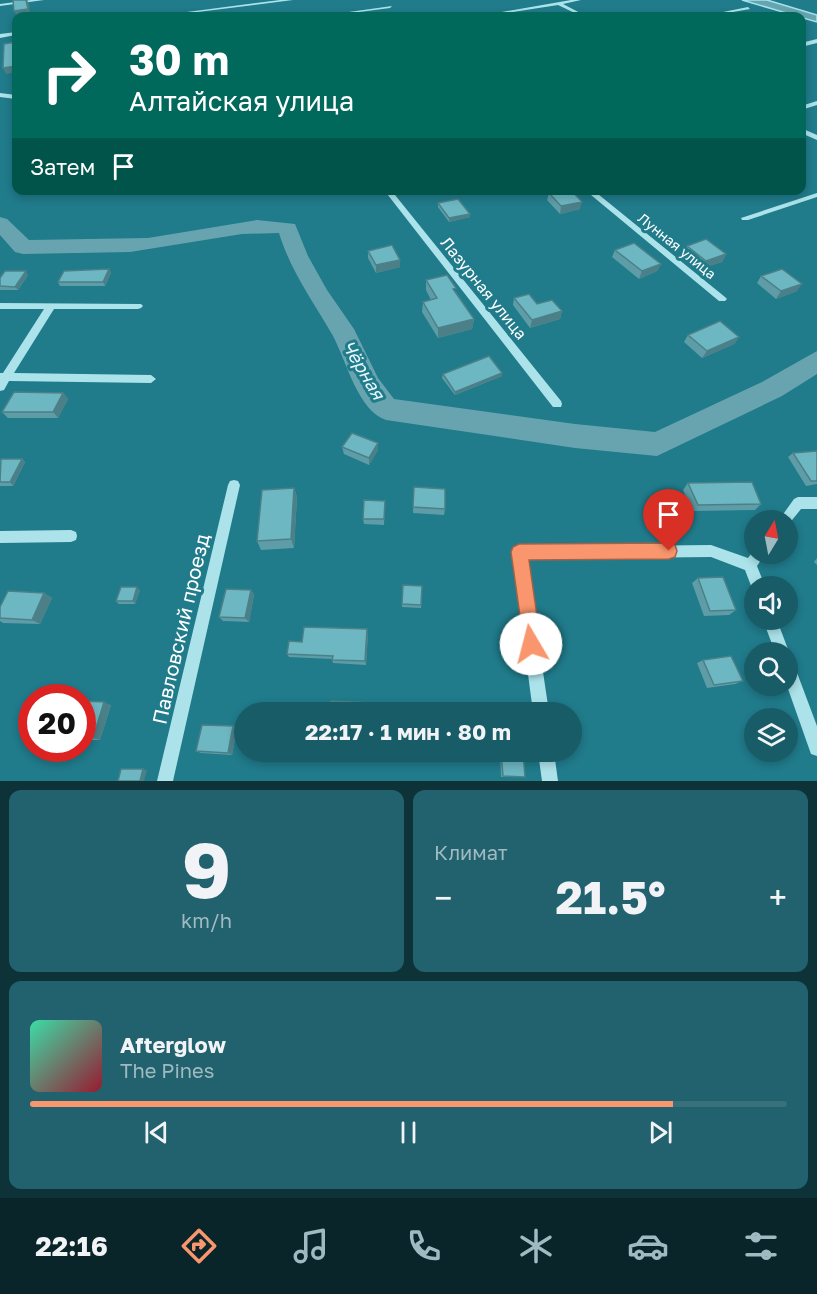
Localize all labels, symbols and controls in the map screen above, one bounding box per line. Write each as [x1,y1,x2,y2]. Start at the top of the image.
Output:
text: 30 m [129,34,229,84]
icon: right [30,36,108,114]
text: Алтайская улица [129,85,354,117]
icon: arrive [107,150,140,183]
text: Затем [30,153,95,180]
street label: Лунная улица [635,209,720,282]
street label: Лазурная улица [437,233,531,343]
water label: Чёрная [338,336,391,404]
pin [643,489,694,551]
icon: arrive [652,498,685,531]
north arrow [744,510,798,564]
map controls [744,510,798,762]
street label: Павловский проезд [146,531,214,726]
button: sound [744,576,798,630]
position arrow [499,612,563,676]
button: search [744,642,798,696]
speed limit sign: 20 [18,684,96,762]
button: layers [744,708,798,762]
text: 22:17 · 1 мин · 80 m [305,718,511,745]
text: 9 [182,822,231,915]
text: Климат [434,840,508,864]
text: 21.5° [555,870,666,924]
text: − [434,878,452,917]
text: + [769,878,787,917]
text: km/h [181,908,232,932]
text: Afterglow [120,1031,226,1058]
text: The Pines [120,1058,214,1082]
icon: previous [140,1116,173,1149]
icon: pause [392,1116,425,1149]
icon: next [644,1116,677,1149]
icon: directions [178,1225,220,1267]
icon: music [290,1225,332,1267]
icon: phone [403,1225,445,1267]
icon: climate [515,1225,557,1267]
icon: car [627,1225,669,1267]
icon: filters [740,1225,782,1267]
text: 22:16 [35,1230,108,1262]

